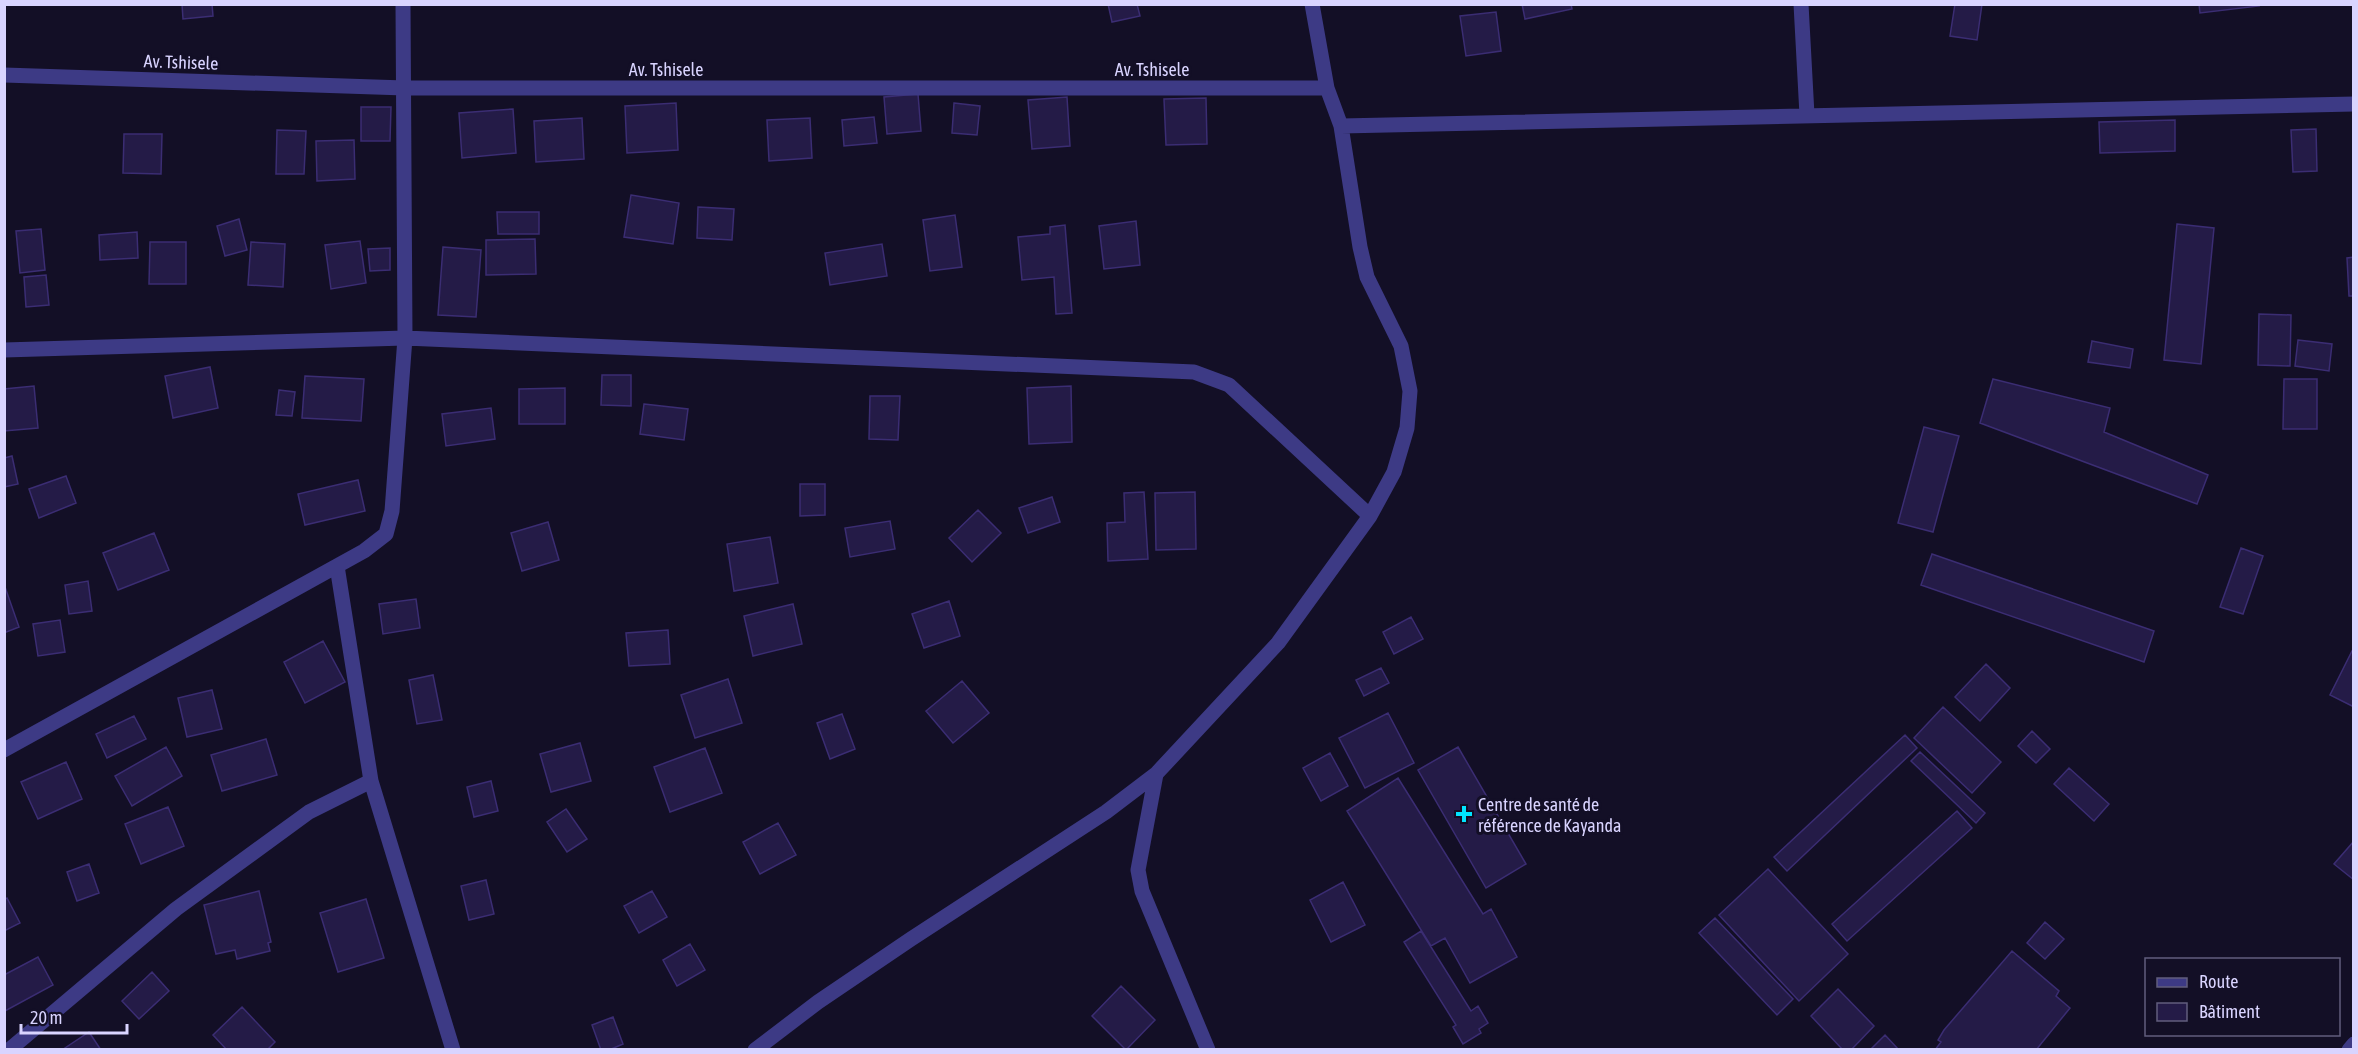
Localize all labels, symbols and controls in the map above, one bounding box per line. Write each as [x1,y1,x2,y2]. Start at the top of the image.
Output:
street label: Av. Tshisele [143,50,219,74]
street label: Av. Tshisele [629,59,703,80]
street label: Av. Tshisele [1115,59,1189,80]
place label: Centre de santé de référence de Kayanda [1478,794,1621,836]
marker: Centre de santé de référence de Kayanda [1455,805,1473,823]
legend [2145,958,2340,1036]
text: Route [2199,971,2238,992]
scale bar [21,997,128,1035]
text: Bâtiment [2199,1001,2260,1022]
text: 20 m [30,1007,62,1028]

